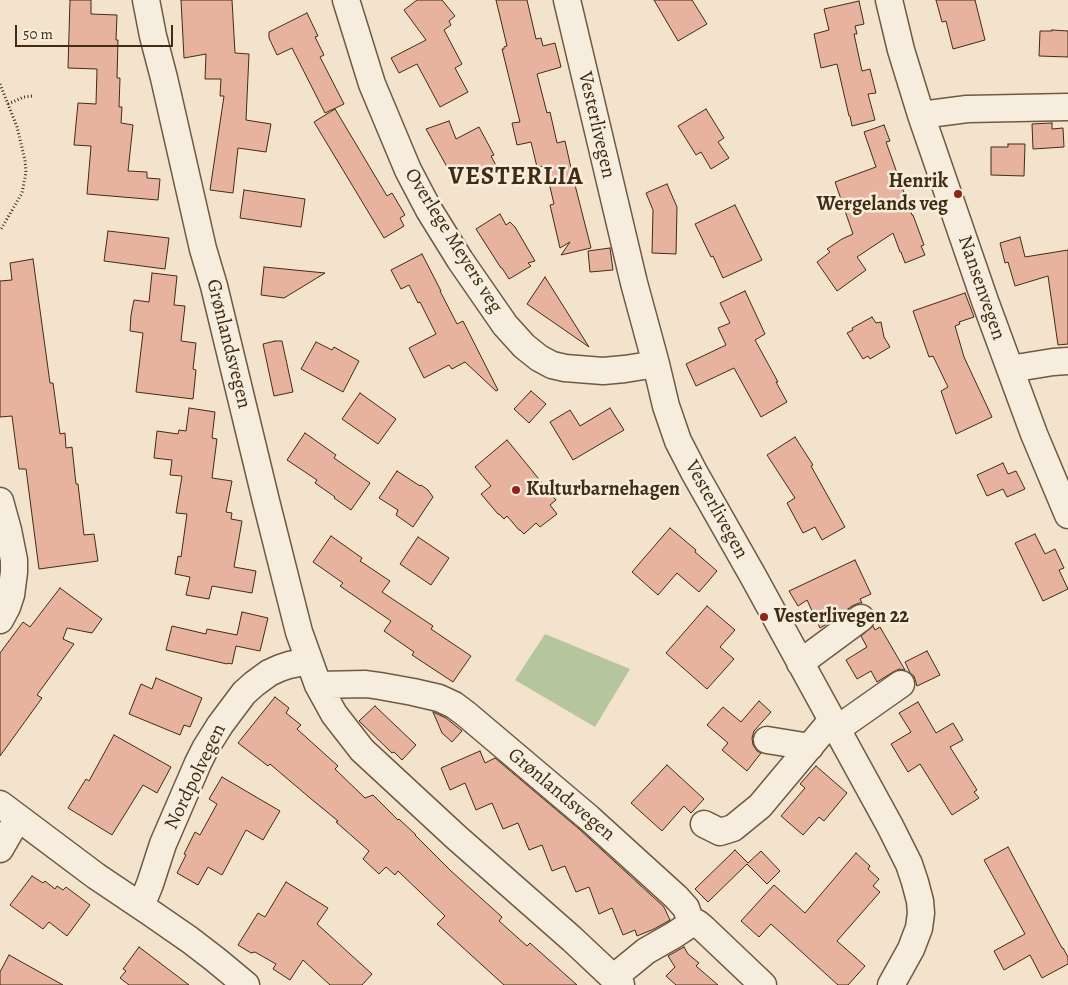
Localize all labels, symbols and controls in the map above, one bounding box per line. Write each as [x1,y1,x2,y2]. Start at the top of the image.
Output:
scale bar [18,15,175,47]
text: 50 m [23,24,53,44]
street label: Vesterlivegen [572,69,620,181]
district label: VESTERLIA [447,163,585,193]
street label: Overlege Meyers veg [399,164,507,318]
place label: Henrik Wergelands veg [817,170,948,217]
marker: Henrik Wergelands veg [952,188,964,200]
street label: Nansenvegen [952,233,1010,343]
street label: Grønlandsvegen [200,277,256,411]
street label: Vesterlivegen [679,457,753,563]
place label: Kulturbarnehagen [526,478,680,502]
marker: Kulturbarnehagen [510,484,522,496]
place label: Vesterlivegen 22 [774,605,909,629]
marker: Vesterlivegen 22 [758,611,770,623]
street label: Nordpolvegen [160,720,232,834]
street label: Grønlandsvegen [503,743,619,847]

